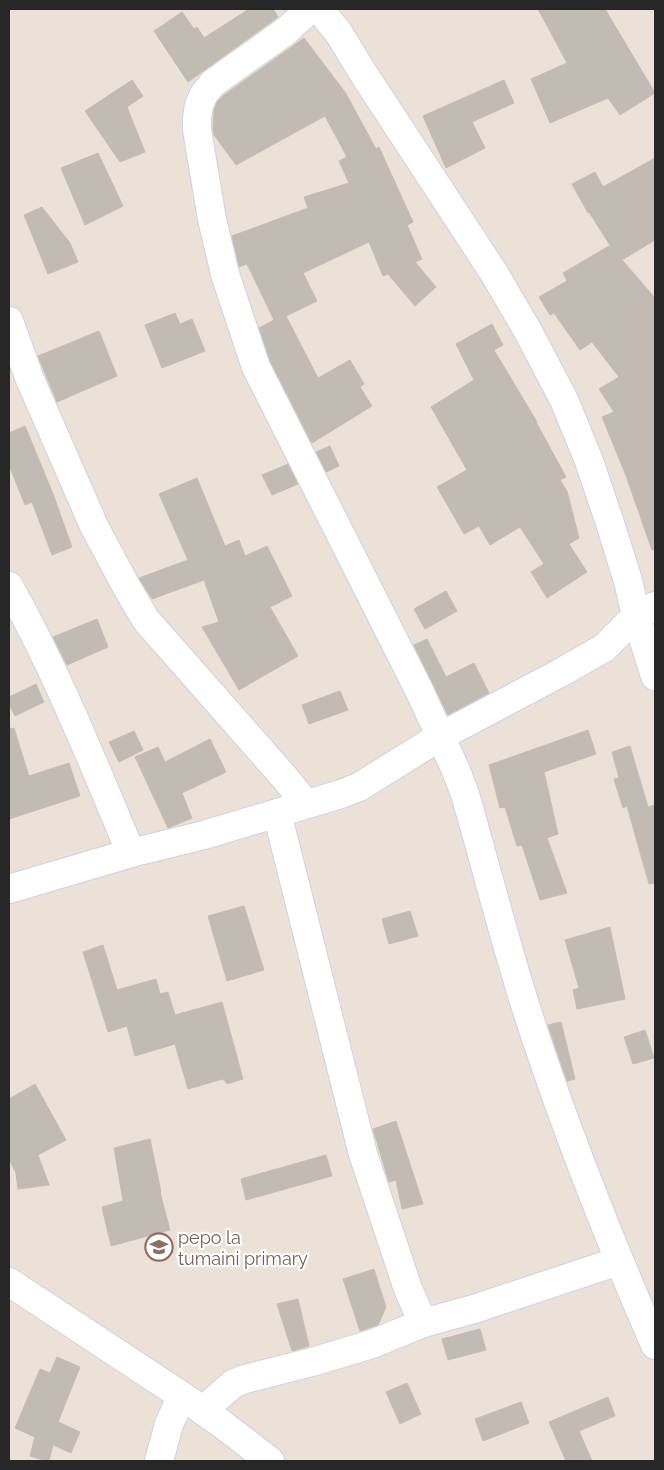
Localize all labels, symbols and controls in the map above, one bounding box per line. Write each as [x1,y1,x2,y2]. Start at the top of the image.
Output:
place label: pepo la tumaini primary [178,1227,308,1269]
school or university icon: pepo la tumaini primary [144,1232,174,1262]

